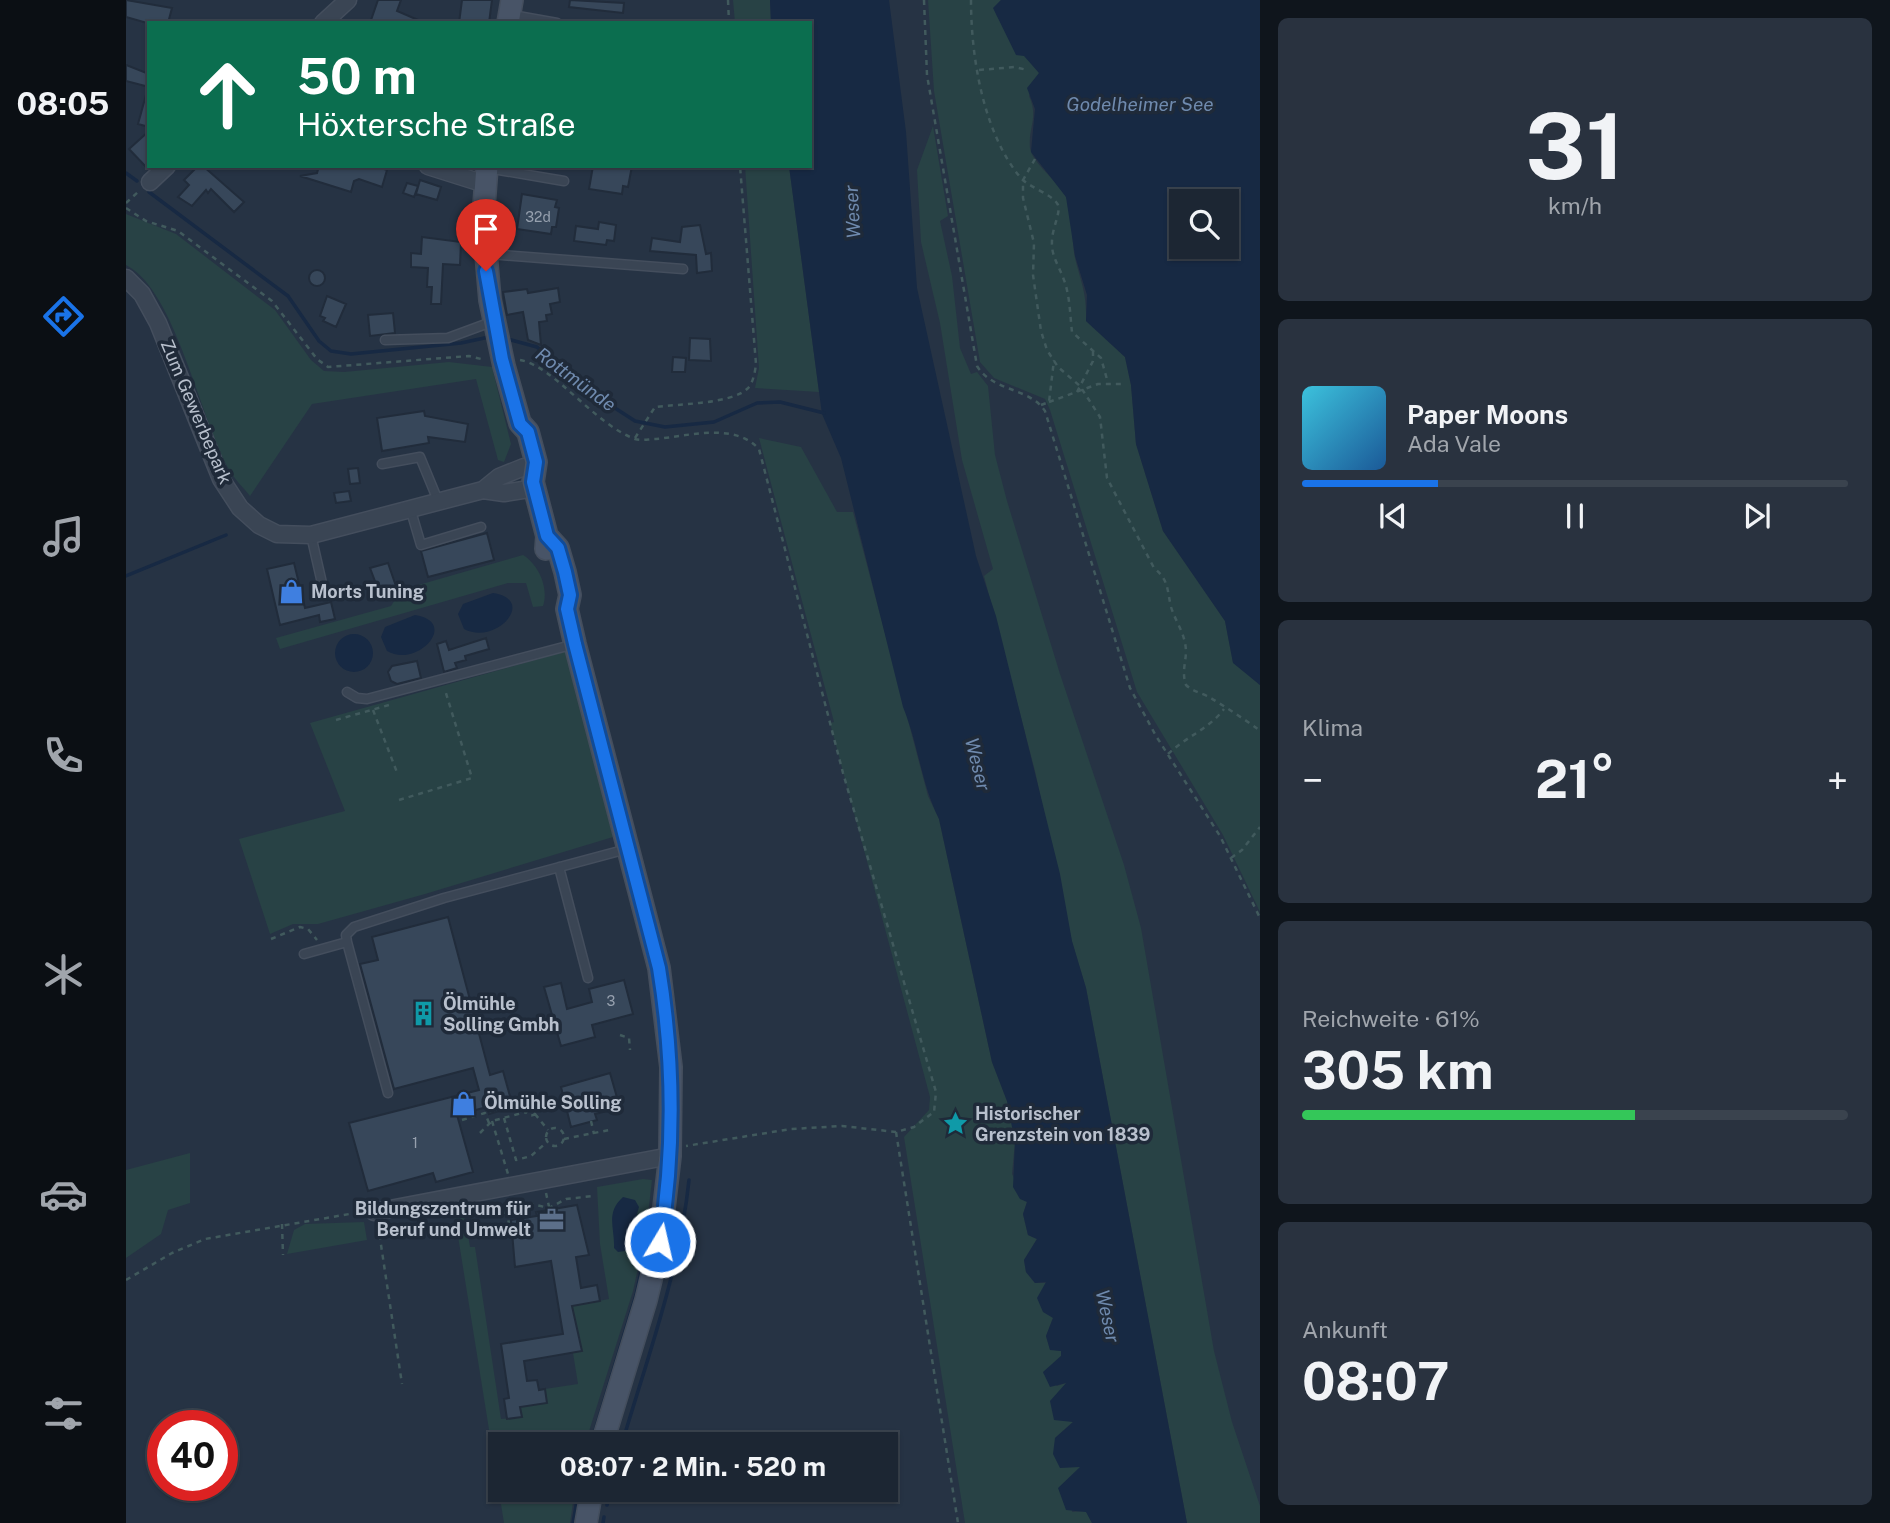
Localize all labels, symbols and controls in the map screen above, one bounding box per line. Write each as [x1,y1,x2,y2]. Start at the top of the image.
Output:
text: 50 m [297,47,417,105]
icon: ahead [182,49,273,140]
text: 08:05 [17,85,109,122]
water label: Godelheimer See [1066,93,1214,115]
text: 31 [1525,93,1625,199]
text: Höxtersche Straße [297,106,576,143]
water label: Weser [840,184,864,239]
map controls [1169,189,1239,259]
button: search [1169,189,1239,259]
text: km/h [1548,192,1602,219]
pin [456,199,516,271]
house number: 32d [525,209,551,225]
icon: arrive [467,210,505,248]
icon: directions [39,292,88,341]
street label: Zum Gewerbepark [157,336,236,487]
water label: Rottmünde [532,343,620,415]
text: Paper Moons [1407,399,1568,430]
text: Ada Vale [1407,430,1501,457]
icon: previous [1374,497,1412,535]
icon: pause [1556,497,1594,535]
icon: next [1738,497,1776,535]
icon: music [39,512,88,561]
shop icon: Morts Tuning [277,578,305,606]
place label: Morts Tuning [311,581,424,602]
text: Klima [1302,714,1363,741]
icon: phone [39,731,88,780]
water label: Weser [961,735,995,793]
text: 21° [1535,749,1615,810]
text: − [1302,758,1323,803]
text: + [1827,758,1848,803]
icon: climate [39,950,88,999]
place label: Ölmühle Solling Gmbh [443,992,560,1035]
house number: 3 [607,993,616,1009]
building icon: Ölmühle Solling Gmbh [409,1000,437,1028]
text: Reichweite · 61% [1302,1005,1480,1032]
text: 305 km [1302,1040,1493,1101]
shop icon: Ölmühle Solling [450,1089,478,1117]
place label: Ölmühle Solling [484,1091,622,1113]
place label: Historischer Grenzstein von 1839 [975,1103,1151,1145]
place icon: Historischer Grenzstein von 1839 [941,1110,969,1138]
house number: 1 [412,1135,418,1151]
icon: car [39,1170,88,1219]
place label: Bildungszentrum für Beruf und Umwelt [355,1198,532,1240]
office icon: Bildungszentrum für Beruf und Umwelt [537,1205,565,1233]
position arrow [623,1205,697,1279]
water label: Weser [1092,1288,1124,1345]
text: Ankunft [1302,1316,1388,1343]
text: 08:07 [1302,1351,1449,1412]
icon: filters [39,1389,88,1438]
speed limit sign: 40 [147,1410,238,1501]
text: 08:07 · 2 Min. · 520 m [560,1451,826,1482]

